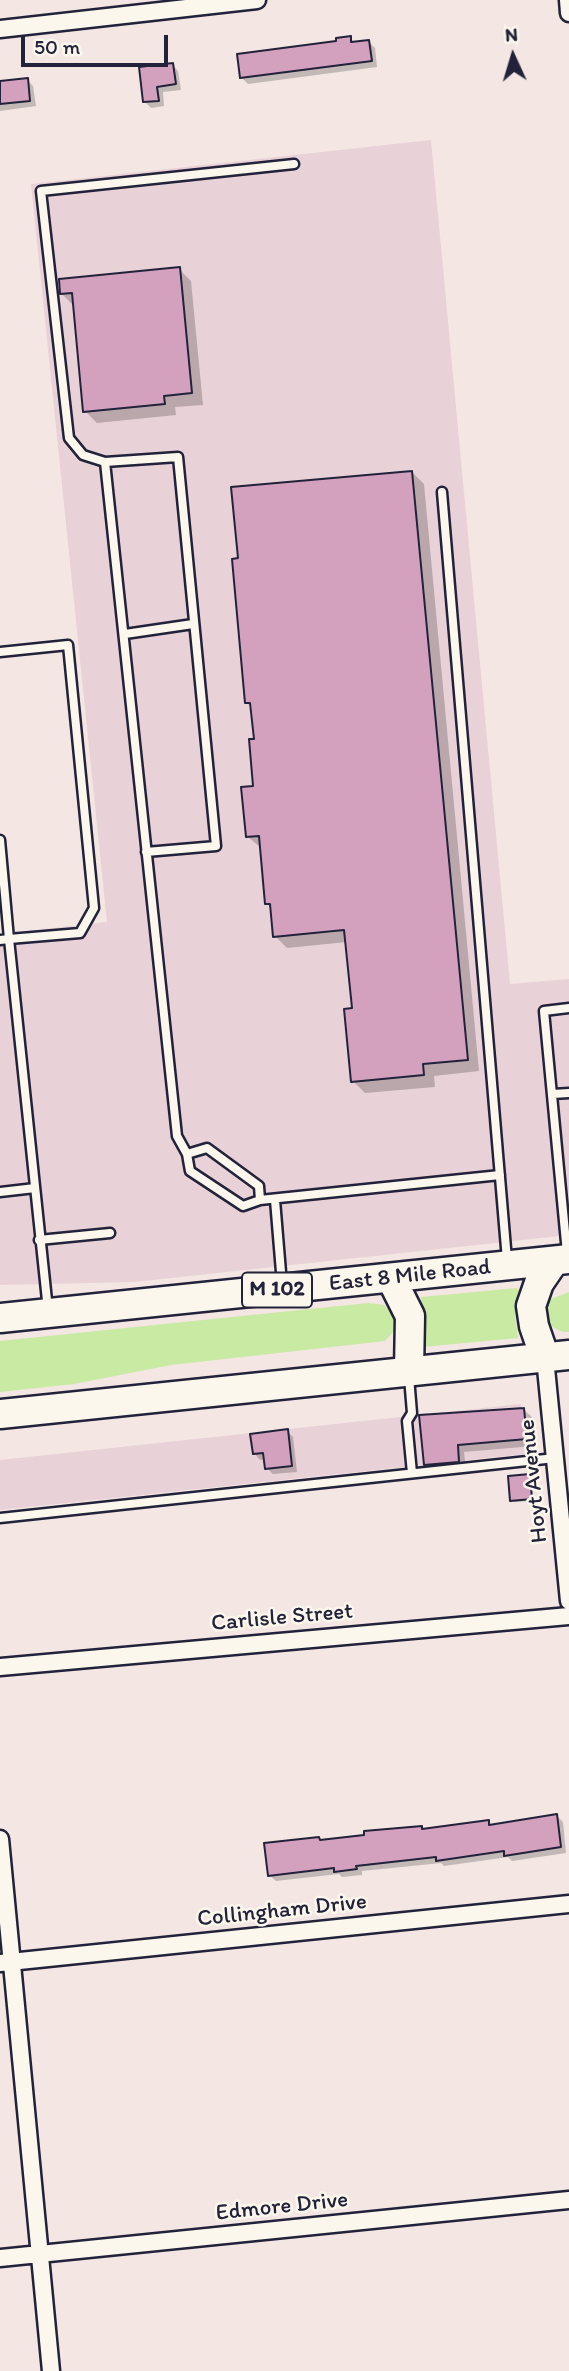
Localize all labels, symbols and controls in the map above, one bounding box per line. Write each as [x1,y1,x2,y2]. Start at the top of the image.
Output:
scale bar [24,21,172,65]
north arrow [478,21,548,91]
text: N [504,23,519,46]
text: 50 m [34,34,80,59]
street label: East 8 Mile Road [328,1254,492,1298]
road number: M 102 [242,1272,312,1308]
street label: Hoyt Avenue [514,1418,554,1544]
street label: Carlisle Street [210,1598,354,1638]
street label: Collingham Drive [196,1888,368,1934]
street label: Edmore Drive [215,2186,349,2228]

